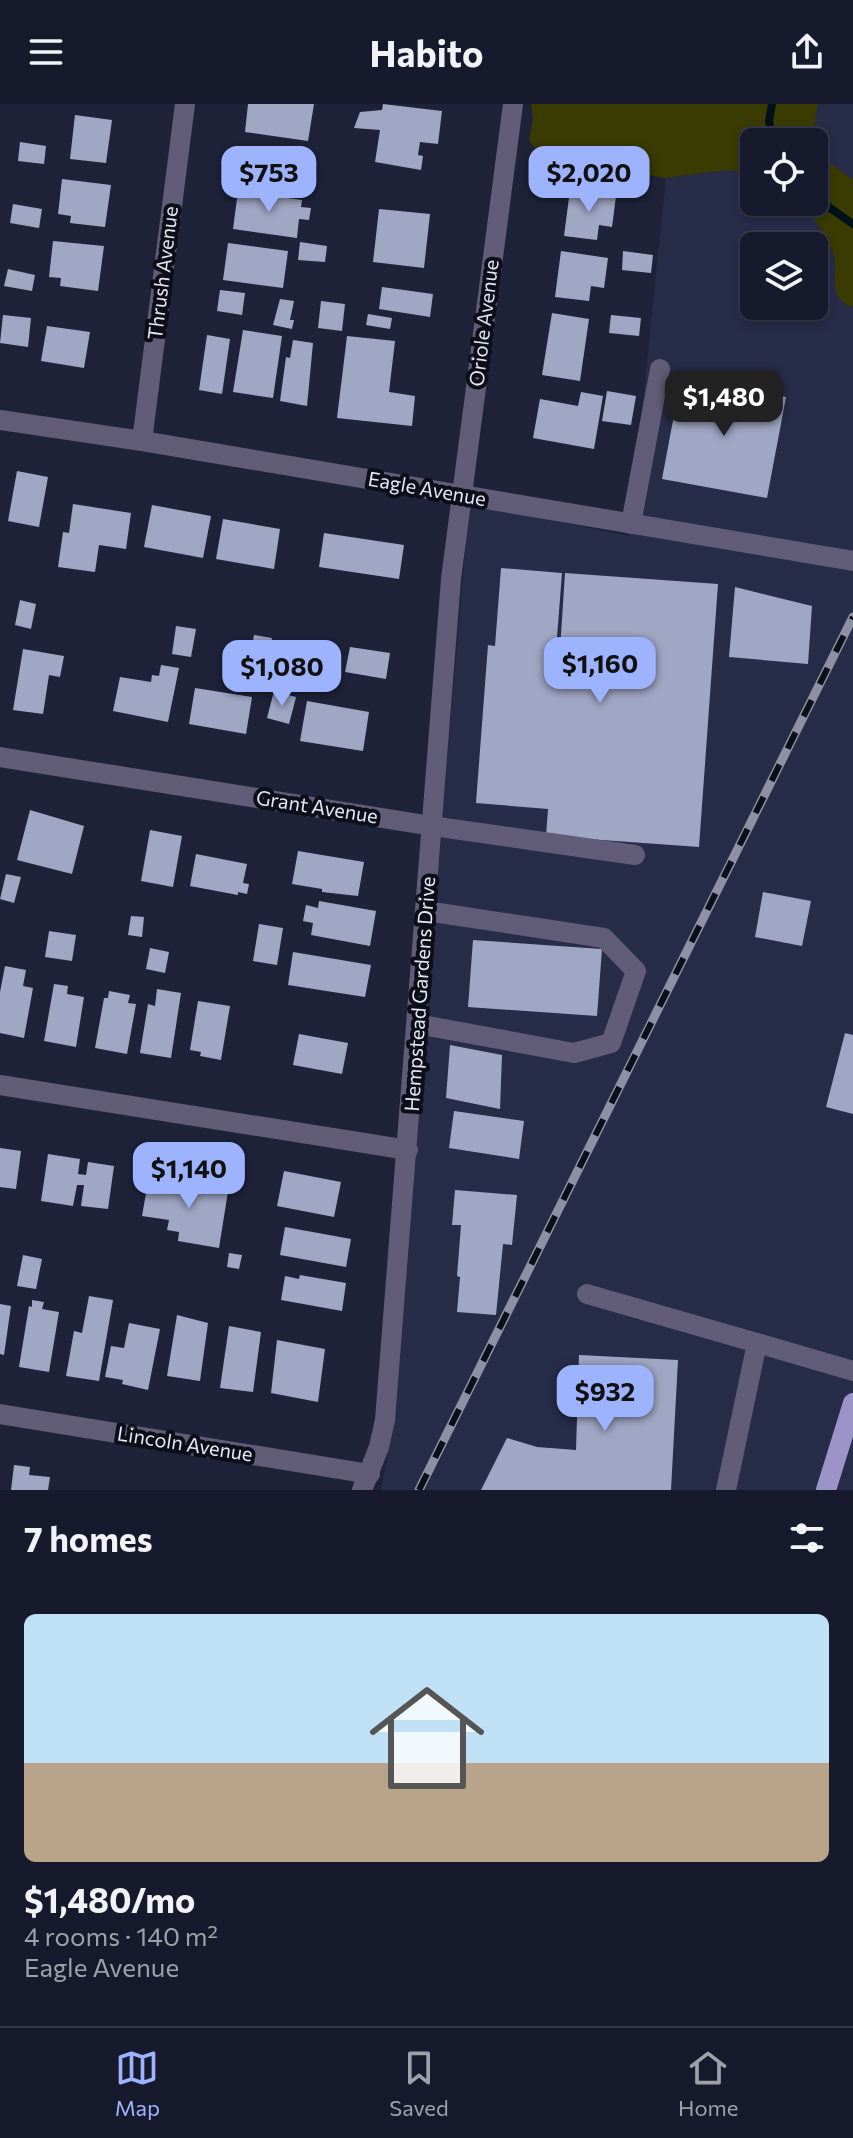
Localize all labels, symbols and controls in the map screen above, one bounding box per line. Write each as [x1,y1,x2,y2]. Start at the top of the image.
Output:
icon: menu [24,30,68,74]
text: Habito [370,30,483,74]
icon: share [785,30,829,74]
map controls [740,128,828,320]
button: locate [740,128,828,216]
pin: $753 [222,146,316,214]
pin: $2,020 [524,146,654,214]
text: $753 [239,156,299,187]
text: $2,020 [547,156,631,187]
street label: Thrush Avenue [142,205,182,341]
button: layers [740,232,828,320]
street label: Oriole Avenue [463,258,503,388]
pin: $1,480 [659,370,789,438]
text: $1,480 [683,380,765,411]
street label: Eagle Avenue [366,466,488,510]
pin: $1,160 [535,637,665,705]
pin: $1,080 [217,640,347,708]
text: $1,160 [562,647,638,678]
text: $1,080 [240,650,324,681]
street label: Grant Avenue [254,785,380,827]
street label: Hempstead Gardens Drive [399,876,439,1112]
pin: $1,140 [124,1142,254,1210]
text: $1,140 [151,1152,227,1183]
pin: $932 [558,1365,652,1433]
text: $932 [575,1375,635,1406]
street label: Lincoln Avenue [116,1420,255,1466]
icon: filters [785,1516,829,1560]
text: 7 homes [24,1517,153,1559]
icon: home [355,1666,499,1810]
text: $1,480/mo [24,1878,195,1920]
text: 4 rooms · 140 m² [24,1920,218,1951]
text: Eagle Avenue [24,1951,179,1982]
tab: Map [115,2046,160,2121]
tab: Saved [389,2046,449,2121]
tab: Home [678,2046,738,2121]

